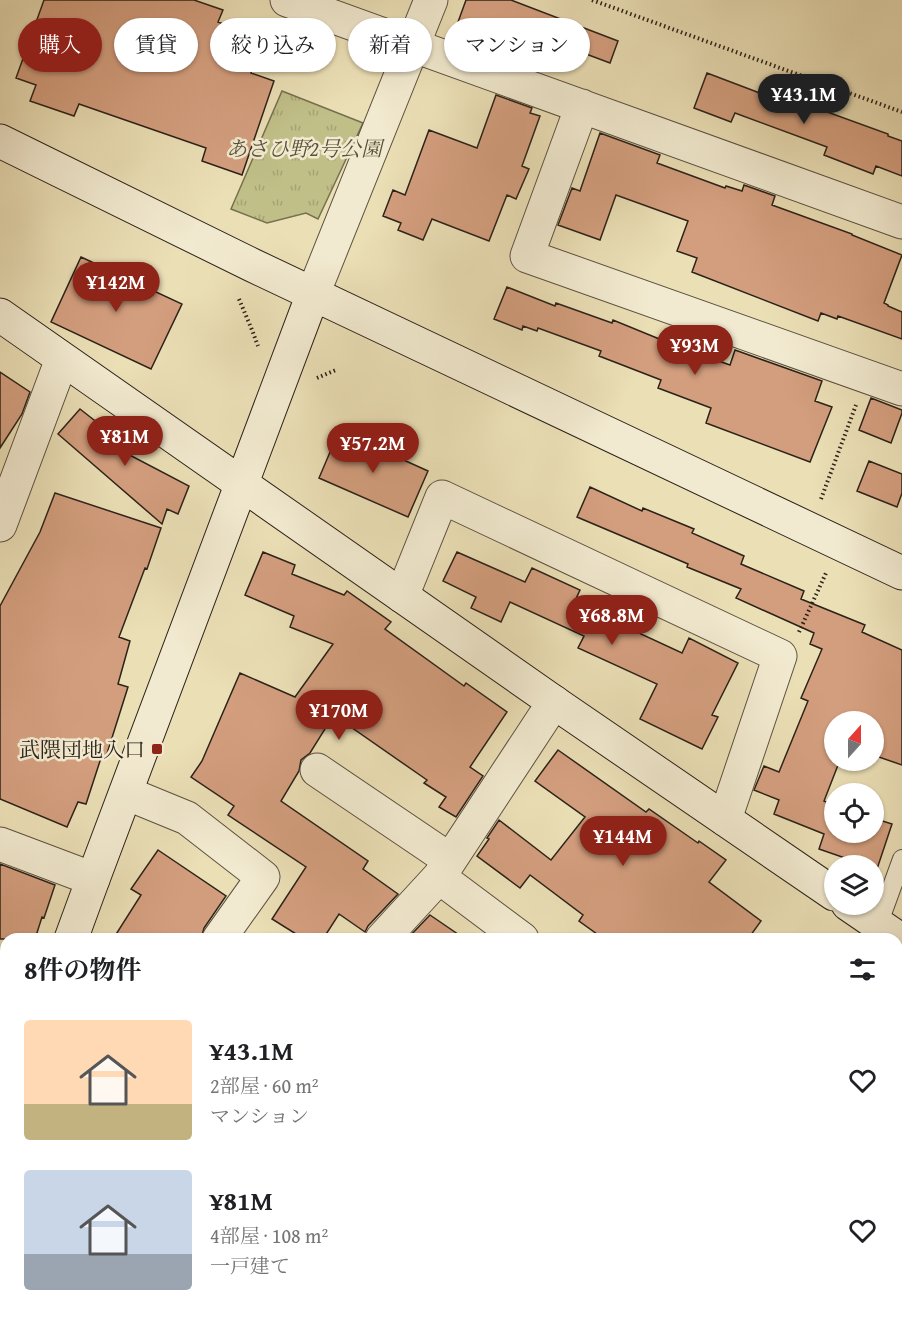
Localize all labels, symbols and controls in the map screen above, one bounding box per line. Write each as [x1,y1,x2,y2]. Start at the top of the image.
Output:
chip: 購入 [18,18,102,72]
chip: 賃貸 [114,18,198,72]
chip: 絞り込み [210,18,336,72]
chip: 新着 [348,18,432,72]
chip: マンション [444,18,590,72]
pin: ¥43.1M [755,74,853,125]
text: ¥43.1M [772,79,836,108]
park label: あさひ野2号公園 [226,133,385,164]
pin: ¥142M [74,262,158,313]
text: ¥142M [87,267,145,296]
pin: ¥93M [659,325,731,376]
text: ¥93M [671,330,719,359]
pin: ¥81M [89,416,161,467]
text: ¥81M [101,421,149,450]
pin: ¥57.2M [324,423,422,474]
text: ¥57.2M [341,428,405,457]
pin: ¥68.8M [563,595,661,646]
text: ¥68.8M [580,600,644,629]
pin: ¥170M [297,690,381,741]
text: ¥170M [310,695,368,724]
north arrow [824,711,884,771]
map controls [824,711,884,915]
place label: 武隈団地入口 [19,734,145,765]
marker: 武隈団地入口 [150,742,164,756]
button: locate [824,783,884,843]
pin: ¥144M [581,816,665,867]
text: ¥144M [594,821,652,850]
button: layers [824,855,884,915]
text: 8件の物件 [24,950,141,989]
icon: filters [846,953,879,986]
text: ¥43.1M [210,1031,294,1070]
icon: home [72,1044,144,1116]
icon: heart [846,1064,879,1097]
text: 2部屋 · 60 m² [210,1071,319,1100]
text: マンション [210,1101,309,1130]
text: ¥81M [210,1181,273,1220]
icon: home [72,1194,144,1266]
icon: heart [846,1214,879,1247]
text: 4部屋 · 108 m² [210,1221,328,1250]
text: 一戸建て [210,1251,290,1280]

